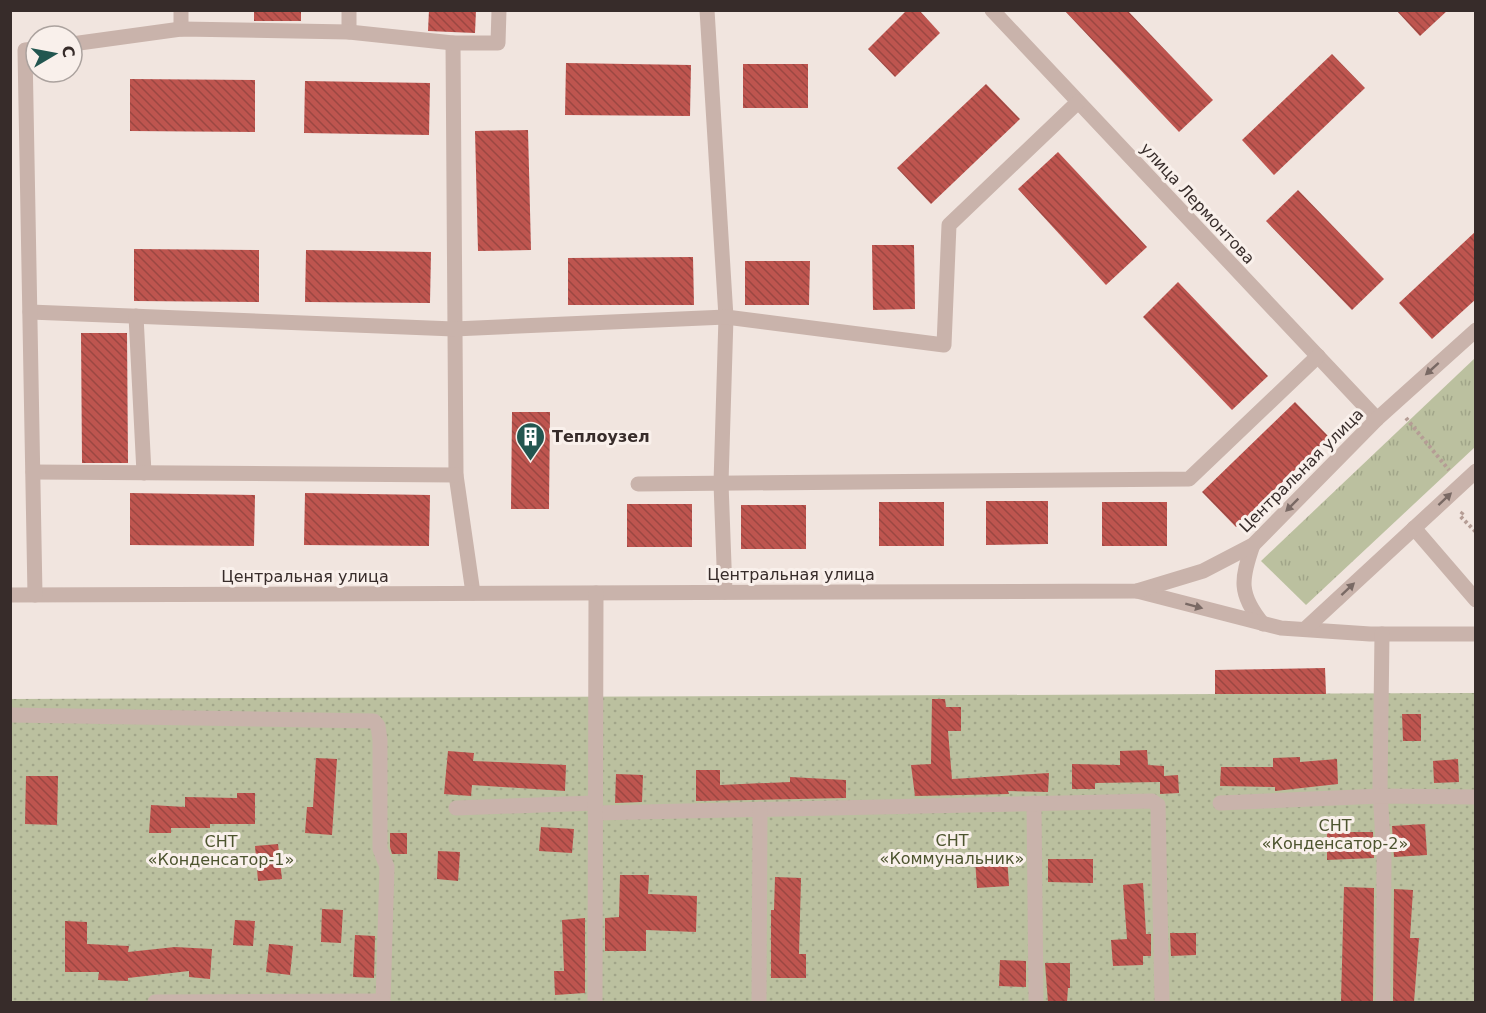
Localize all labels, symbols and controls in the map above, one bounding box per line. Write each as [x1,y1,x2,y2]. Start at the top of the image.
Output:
north arrow [24,24,84,84]
text: С [58,44,79,59]
street label: улица Лермонтова [1137,139,1259,268]
one-way arrow [1425,362,1440,375]
street label: Центральная улица [1235,404,1367,536]
building icon: Теплоузел [515,420,547,462]
place label: Теплоузел [552,427,650,446]
one-way arrow [1437,492,1452,506]
one-way arrow [1286,497,1300,511]
street label: Центральная улица [707,565,875,584]
street label: Центральная улица [221,567,389,586]
one-way arrow [1340,583,1355,596]
one-way arrow [1185,602,1203,611]
park label: СНТ «Конденсатор-2» [1262,816,1408,853]
park label: СНТ «Коммунальник» [880,831,1024,868]
park label: СНТ «Конденсатор-1» [148,832,294,869]

